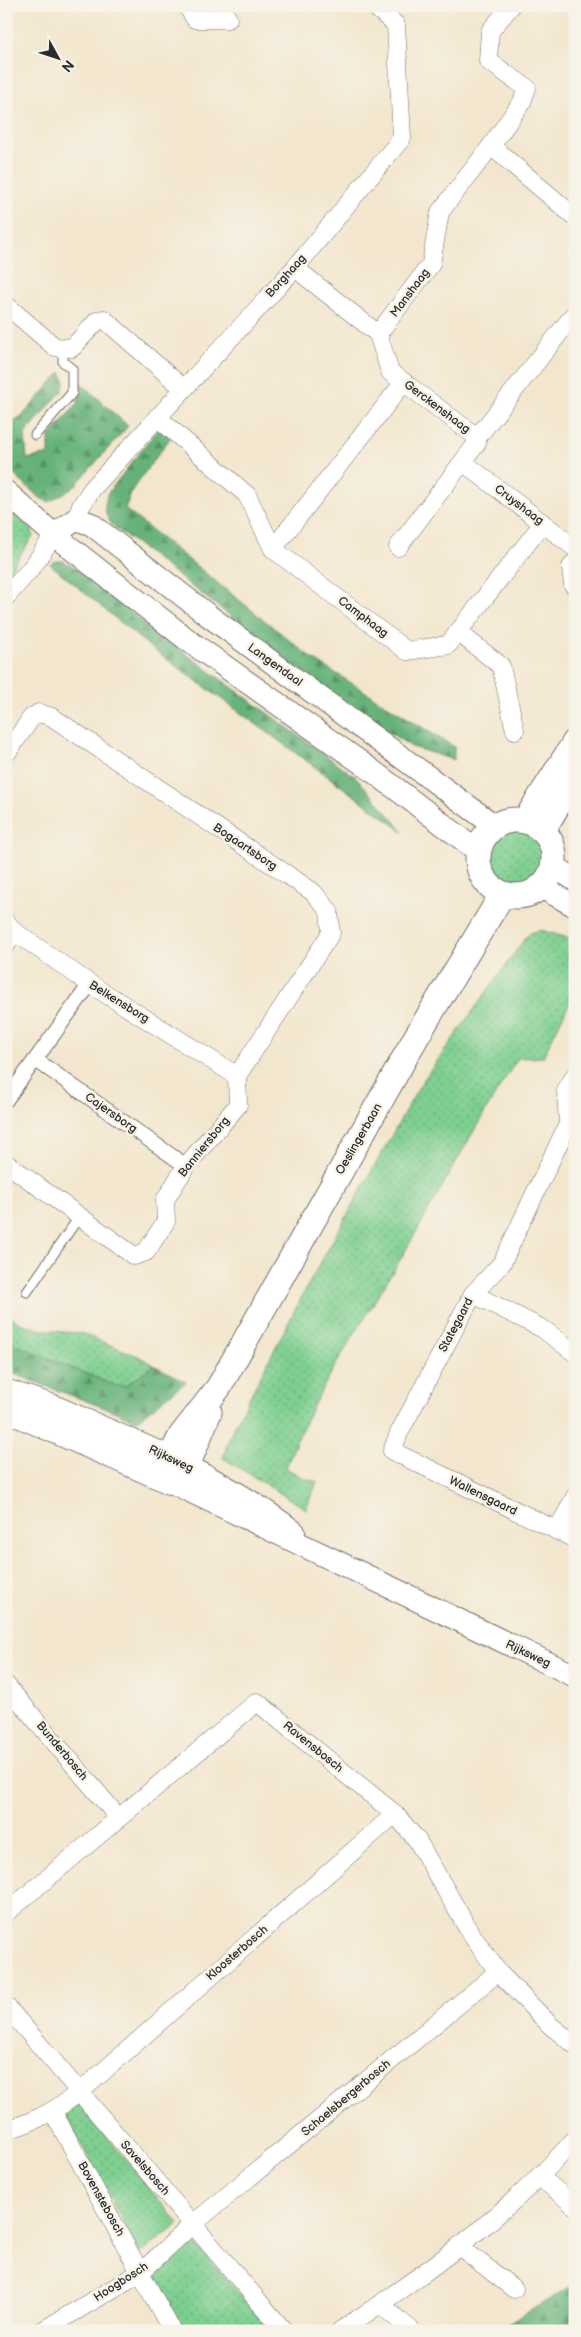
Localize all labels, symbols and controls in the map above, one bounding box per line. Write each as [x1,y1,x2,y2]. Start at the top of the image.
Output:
north arrow [32,32,82,82]
text: N [58,57,77,76]
street label: Borghaag [263,251,309,301]
street label: Manshaag [387,266,433,320]
street label: Gerckenshaag [401,377,473,437]
street label: Cruyshaag [491,482,547,528]
street label: Camphaag [335,593,391,641]
street label: Langendaal [245,640,305,690]
street label: Bogaartsborg [210,820,280,874]
street label: Belkensborg [86,978,152,1026]
street label: Cajersborg [82,1090,140,1136]
street label: Oeslingerbaan [333,1101,386,1177]
street label: Banniersborg [175,1114,233,1180]
street label: Stategaard [435,1295,477,1355]
street label: Rijksweg [146,1442,196,1476]
street label: Wallensgaard [447,1473,519,1519]
street label: Rijksweg [503,1637,553,1671]
street label: Bunderbosch [33,1718,91,1784]
street label: Ravensbosch [280,1718,346,1776]
street label: Kloosterbosch [203,1922,271,1984]
street label: Schaelsbergerbosch [298,2056,394,2140]
street label: Savelsbosch [117,2137,173,2199]
street label: Bovenstebosch [74,2159,128,2239]
street label: Hoogbosch [91,2259,151,2305]

